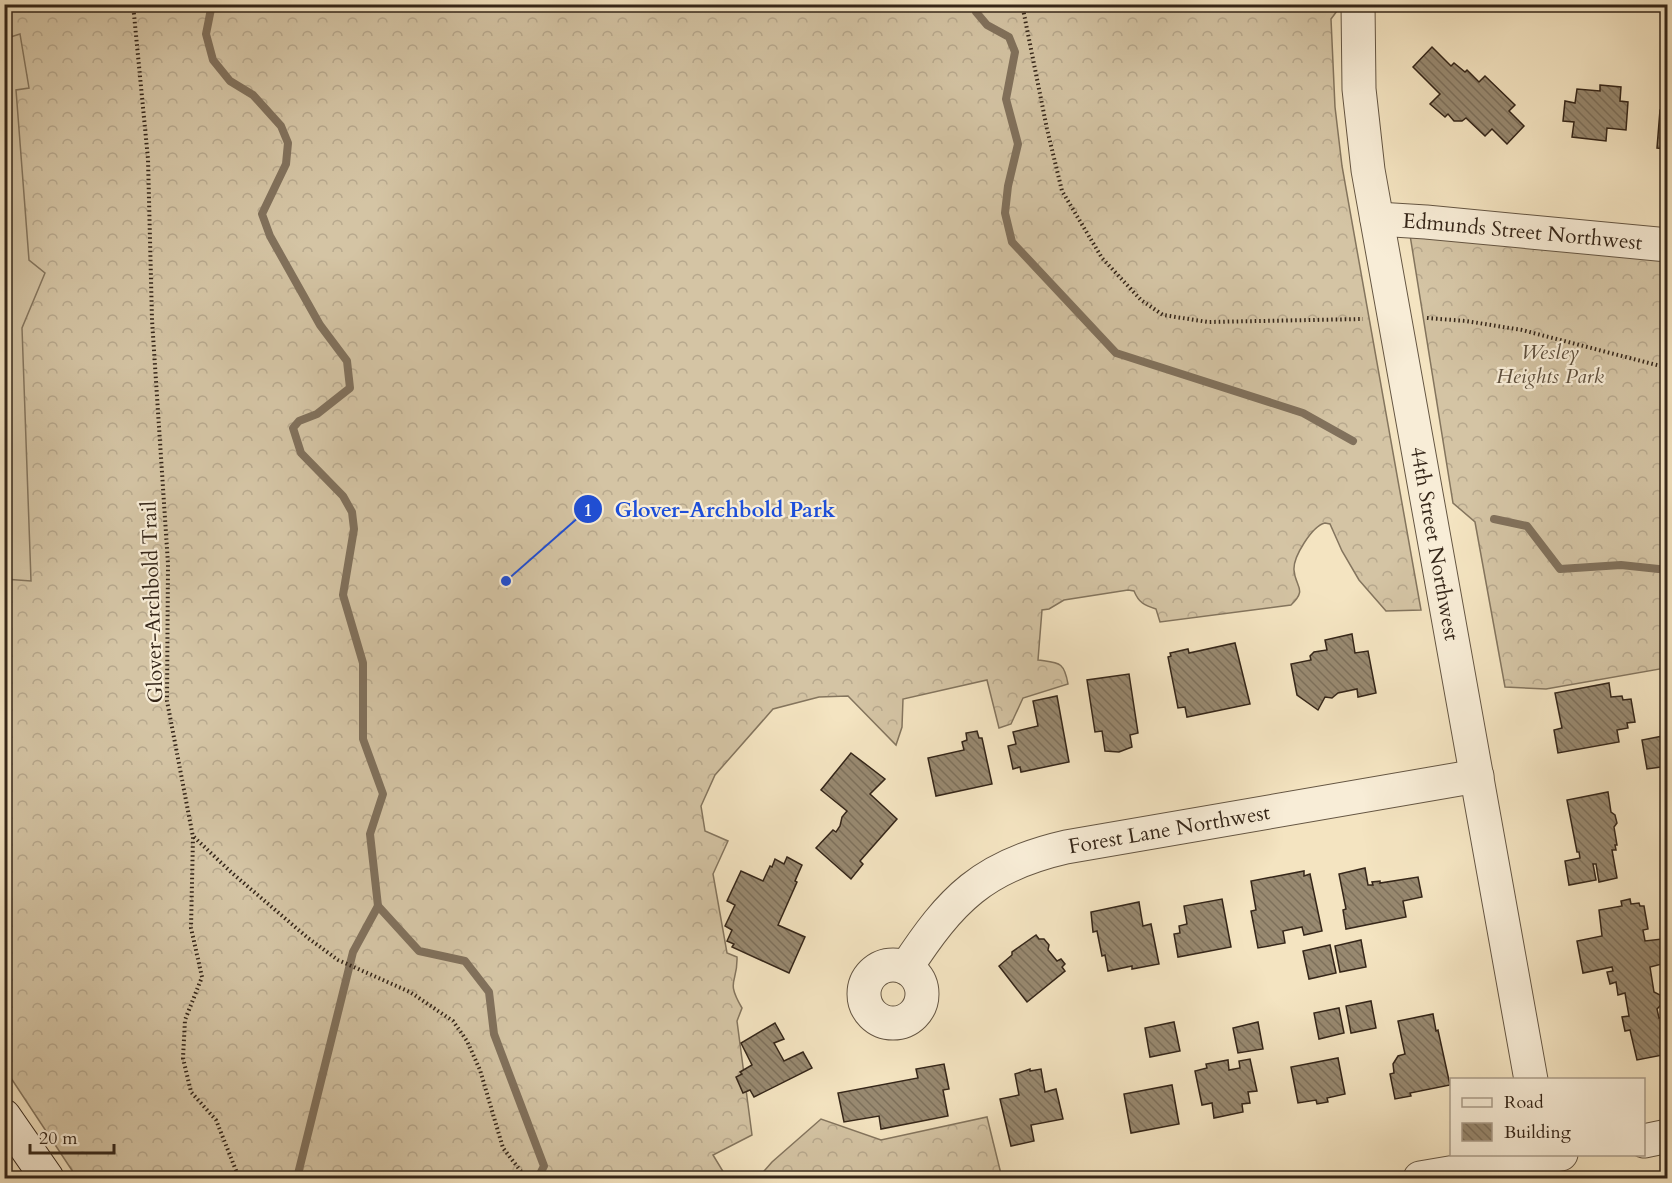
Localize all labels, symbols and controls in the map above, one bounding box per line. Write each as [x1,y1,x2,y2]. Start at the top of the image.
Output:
street label: Edmunds Street Northwest [1402,207,1644,258]
park label: Wesley Heights Park [1496,338,1605,391]
street label: 44th Street Northwest [1403,444,1466,643]
callout: Glover-Archbold Park [573,489,848,529]
text: Glover-Archbold Park [614,495,836,525]
text: 1 [583,498,593,523]
street label: Glover-Archbold Trail [134,500,171,704]
street label: Forest Lane Northwest [1066,798,1273,861]
legend [1450,1078,1645,1156]
text: Road [1504,1090,1544,1115]
scale bar [30,1117,114,1155]
text: Building [1504,1120,1572,1145]
text: 20 m [39,1126,78,1151]

